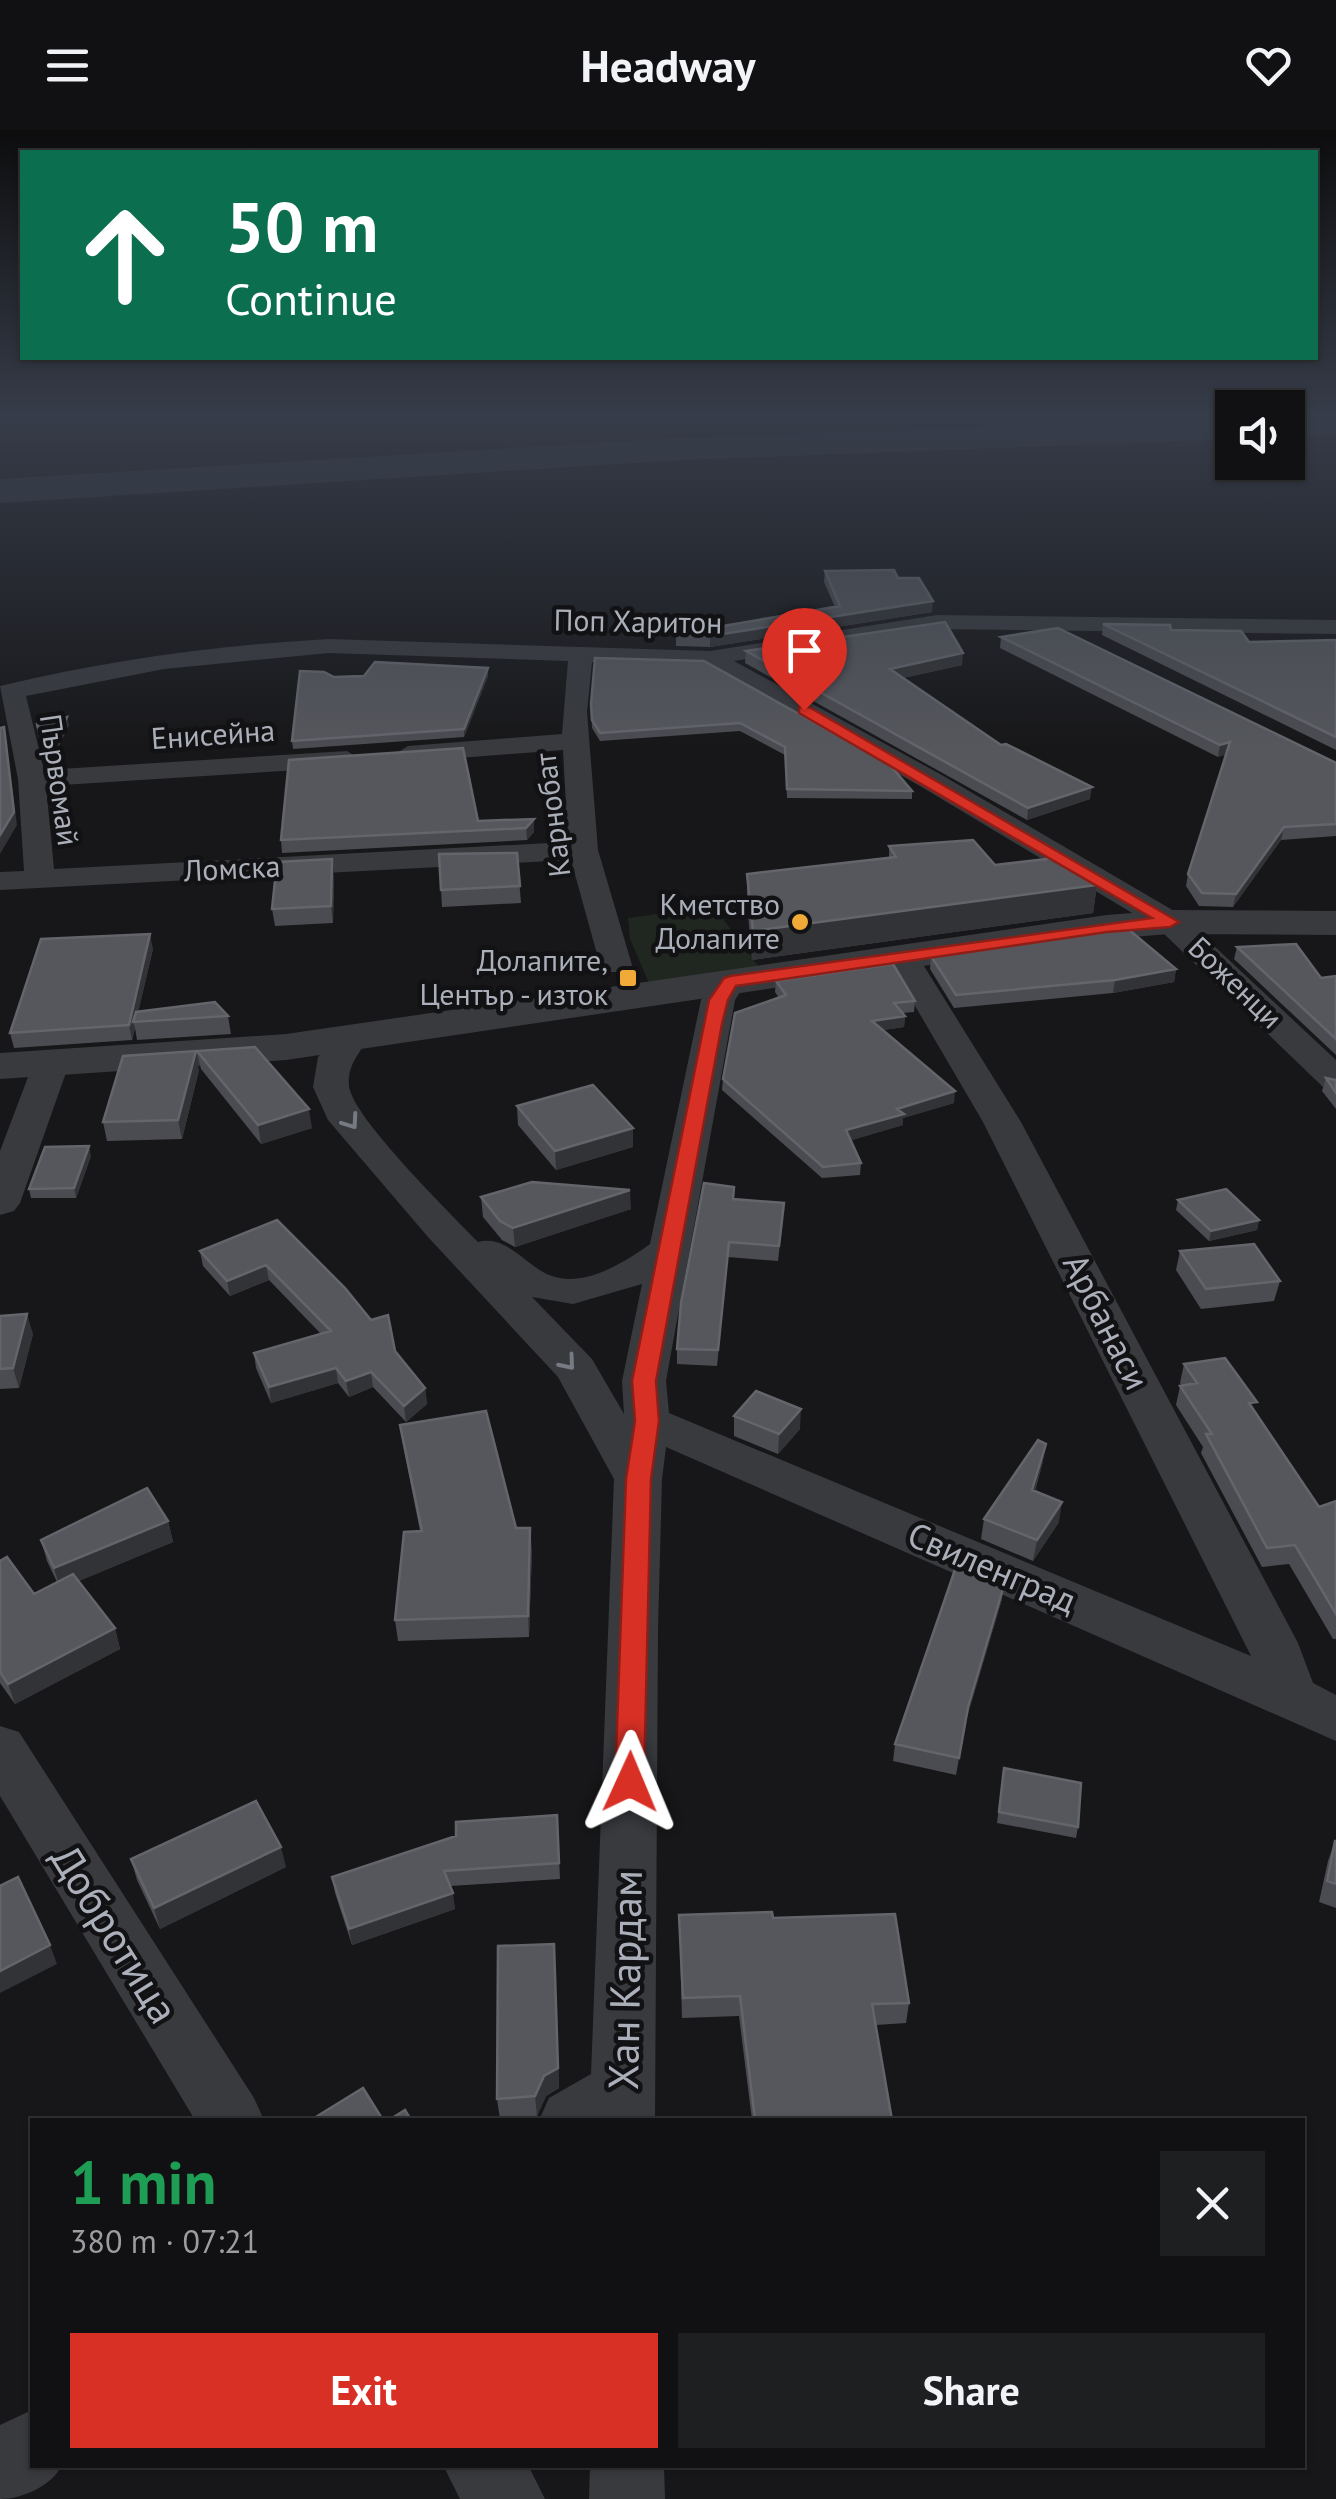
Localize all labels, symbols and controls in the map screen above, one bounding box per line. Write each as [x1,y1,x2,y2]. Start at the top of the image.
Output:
text: Headway [580,36,756,94]
icon: menu [40,38,95,93]
icon: heart [1241,38,1296,93]
text: 50 m [225,181,378,271]
icon: ahead [60,190,190,320]
text: Continue [225,269,397,327]
map controls [1215,390,1305,480]
button: sound [1215,390,1305,480]
street label: Поп Харитон [553,600,723,641]
pin [762,608,847,711]
icon: arrive [777,623,832,678]
street label: Енисейна [150,710,276,757]
street label: Първомай [32,711,89,848]
street label: Карнобат [525,751,578,879]
street label: Ломска [182,845,281,890]
place label: Кметство Долапите [656,884,780,957]
marker: Кметство Долапите [789,911,811,933]
street label: Боженци [1181,928,1291,1036]
place label: Долапите, Център - изток [419,940,609,1013]
marker: Долапите, Център - изток [617,967,639,989]
one-way arrow [339,1111,357,1129]
street label: Арбанаси [1053,1246,1161,1397]
one-way arrow [556,1352,574,1370]
street label: Свиленград [901,1511,1084,1623]
position arrow [578,1730,682,1834]
street label: Добротица [39,1834,192,2033]
street label: Хан Кардам [595,1869,654,2091]
text: 1 min [70,2143,216,2221]
button: close [1160,2151,1265,2256]
text: 380 m · 07:21 [70,2220,259,2262]
button: Exit [70,2333,658,2448]
button: Share [678,2333,1265,2448]

